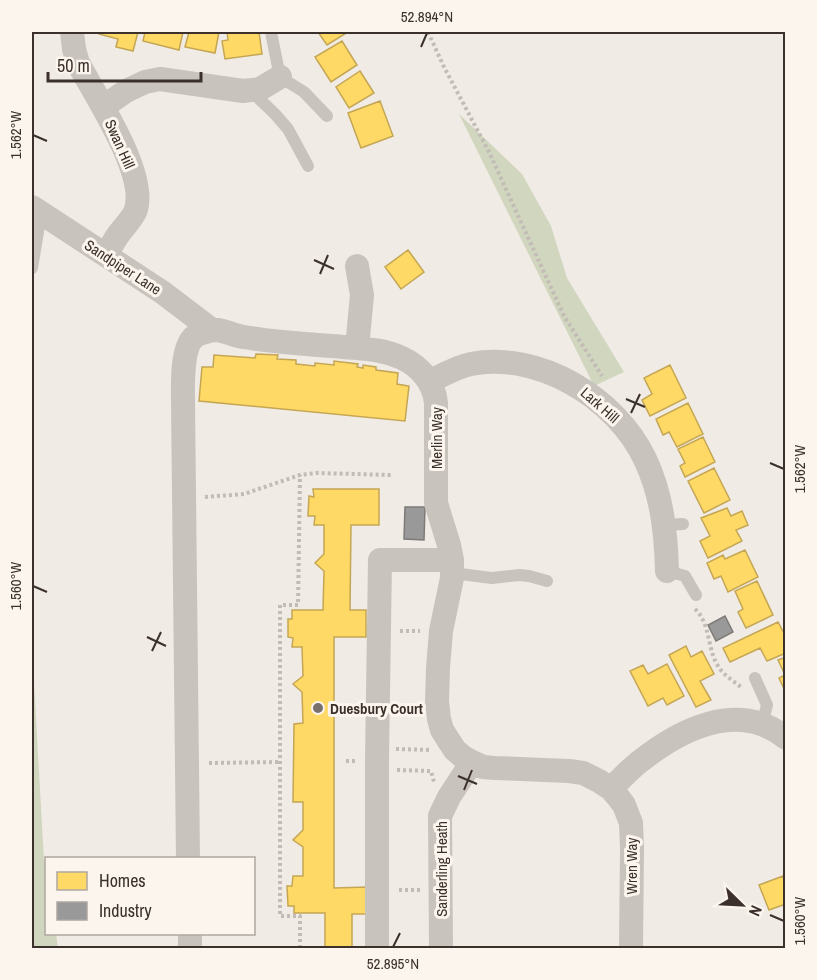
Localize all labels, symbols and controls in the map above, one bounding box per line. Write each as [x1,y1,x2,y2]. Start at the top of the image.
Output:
text: 52.894°N [401,6,453,27]
scale bar [48,45,201,83]
text: 50 m [57,53,90,78]
text: 1.562°W [5,110,26,159]
street label: Swan Hill [100,116,140,172]
street label: Sandpiper Lane [81,234,166,300]
street label: Lark Hill [576,382,624,428]
street label: Merlin Way [426,406,447,469]
text: 1.562°W [789,444,810,493]
text: 1.560°W [5,561,26,610]
place label: Duesbury Court [330,698,423,719]
marker: Duesbury Court [311,701,325,715]
street label: Sanderling Heath [431,821,452,917]
street label: Wren Way [621,837,642,894]
legend [45,857,255,935]
text: Homes [99,868,146,893]
north arrow [712,875,772,935]
text: 1.560°W [789,896,810,945]
text: Industry [99,898,152,923]
text: N [744,902,768,920]
text: 52.895°N [367,953,419,974]

